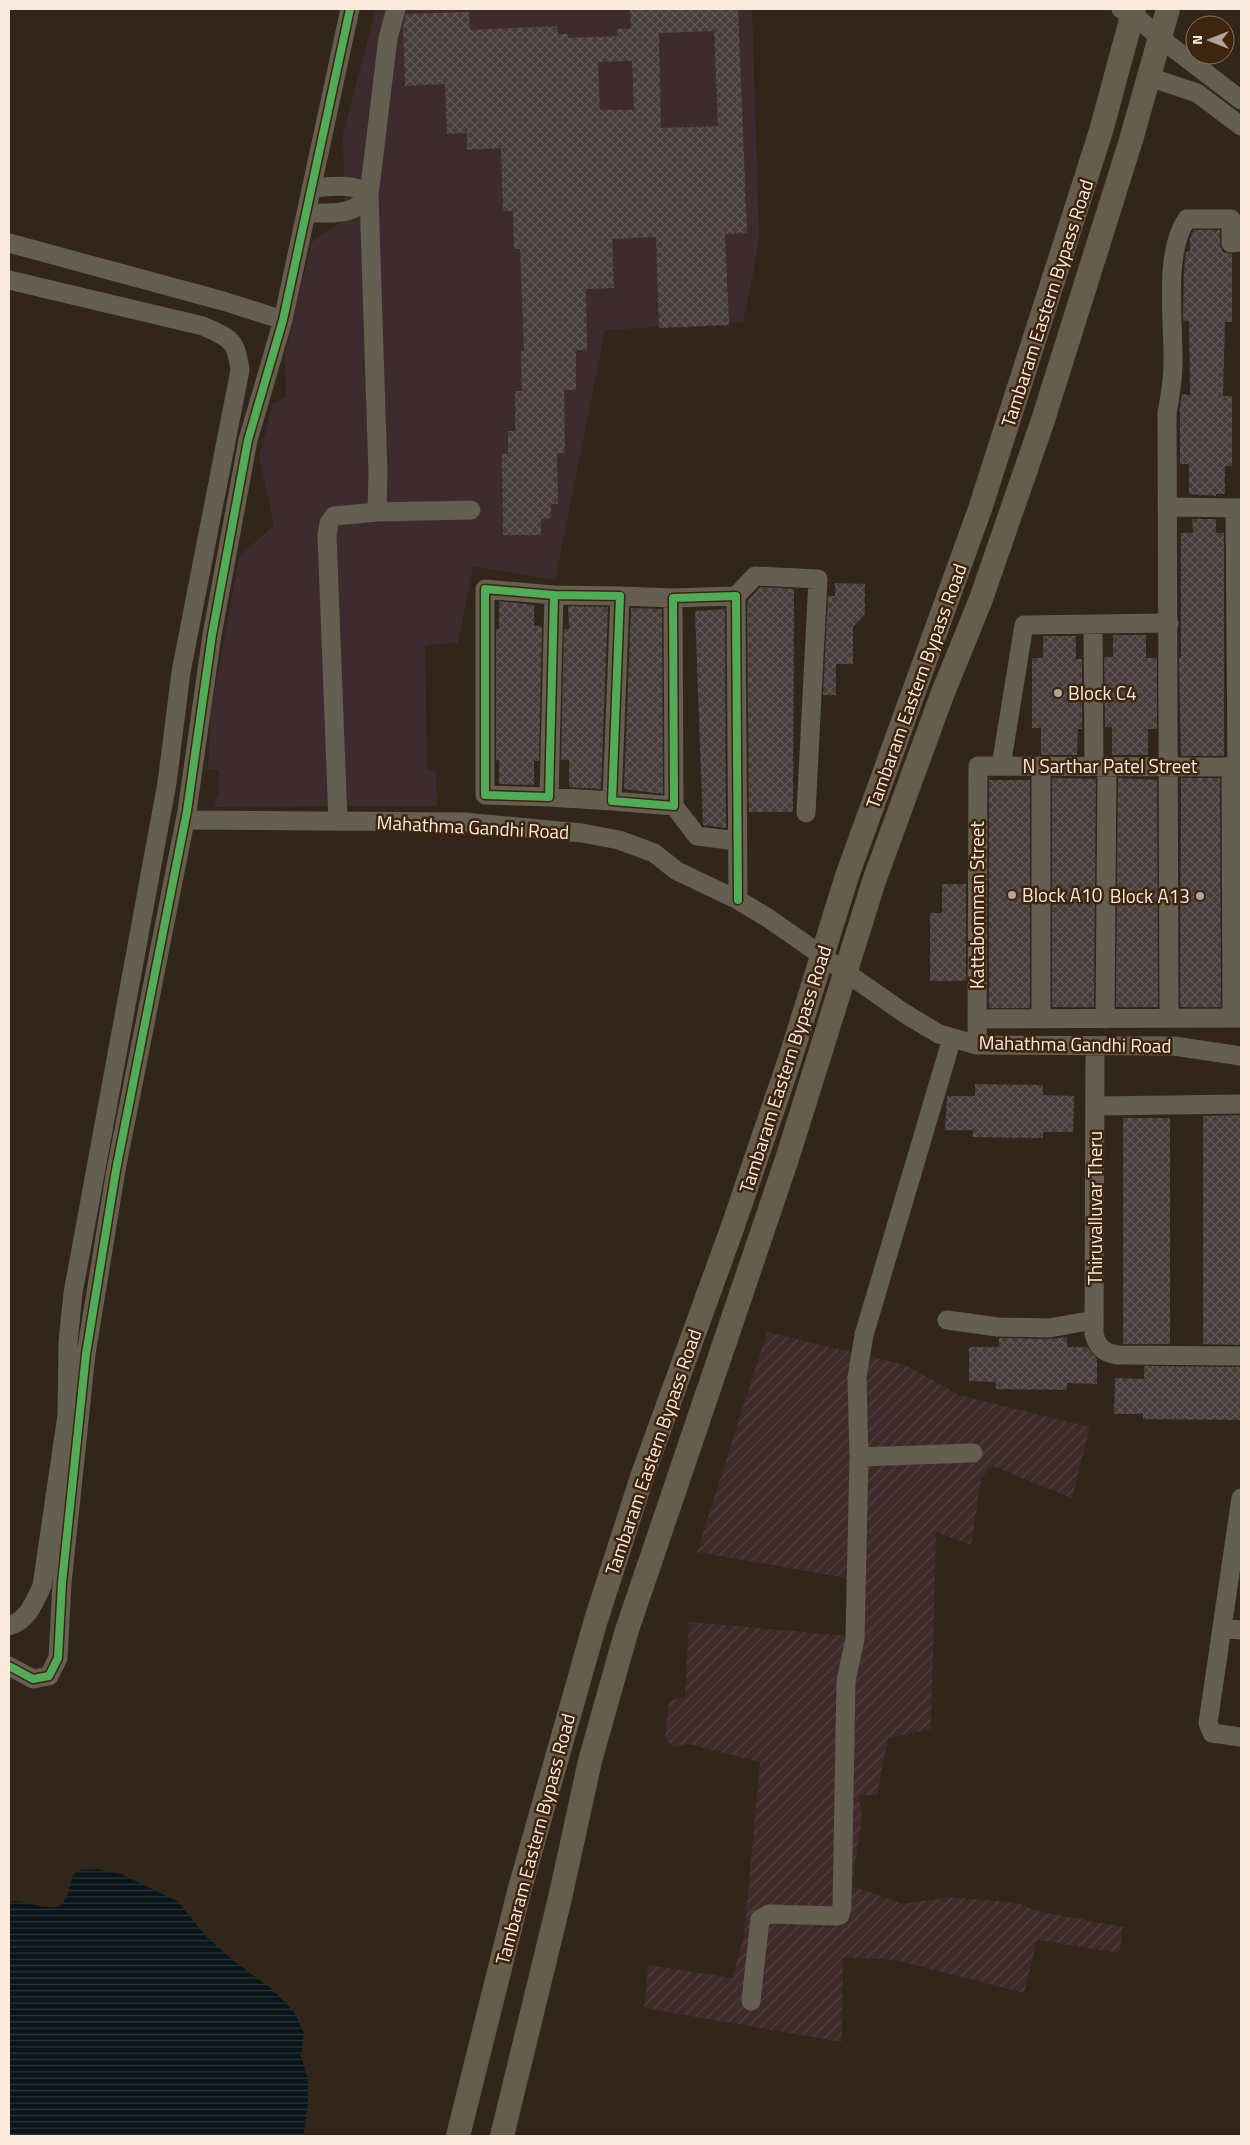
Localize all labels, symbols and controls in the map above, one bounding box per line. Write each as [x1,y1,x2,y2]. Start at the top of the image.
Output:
north arrow [1185,15,1235,65]
text: N [1186,35,1207,45]
street label: Tambaram Eastern Bypass Road [993,175,1100,430]
street label: Tambaram Eastern Bypass Road [858,559,973,812]
place label: Block C4 [1068,678,1137,707]
marker: Block C4 [1052,687,1064,699]
street label: N Sarthar Patel Street [1022,751,1198,780]
street label: Mahathma Gandhi Road [376,807,570,846]
street label: Kattabomman Street [962,821,991,989]
place label: Block A10 [1022,880,1102,909]
place label: Block A13 [1110,881,1190,910]
marker: Block A10 [1006,889,1018,901]
marker: Block A13 [1194,890,1206,902]
street label: Tambaram Eastern Bypass Road [731,941,838,1196]
street label: Mahathma Gandhi Road [978,1027,1172,1060]
street label: Thiruvalluvar Theru [1080,1131,1109,1285]
street label: Tambaram Eastern Bypass Road [597,1325,708,1579]
street label: Tambaram Eastern Bypass Road [487,1710,582,1968]

